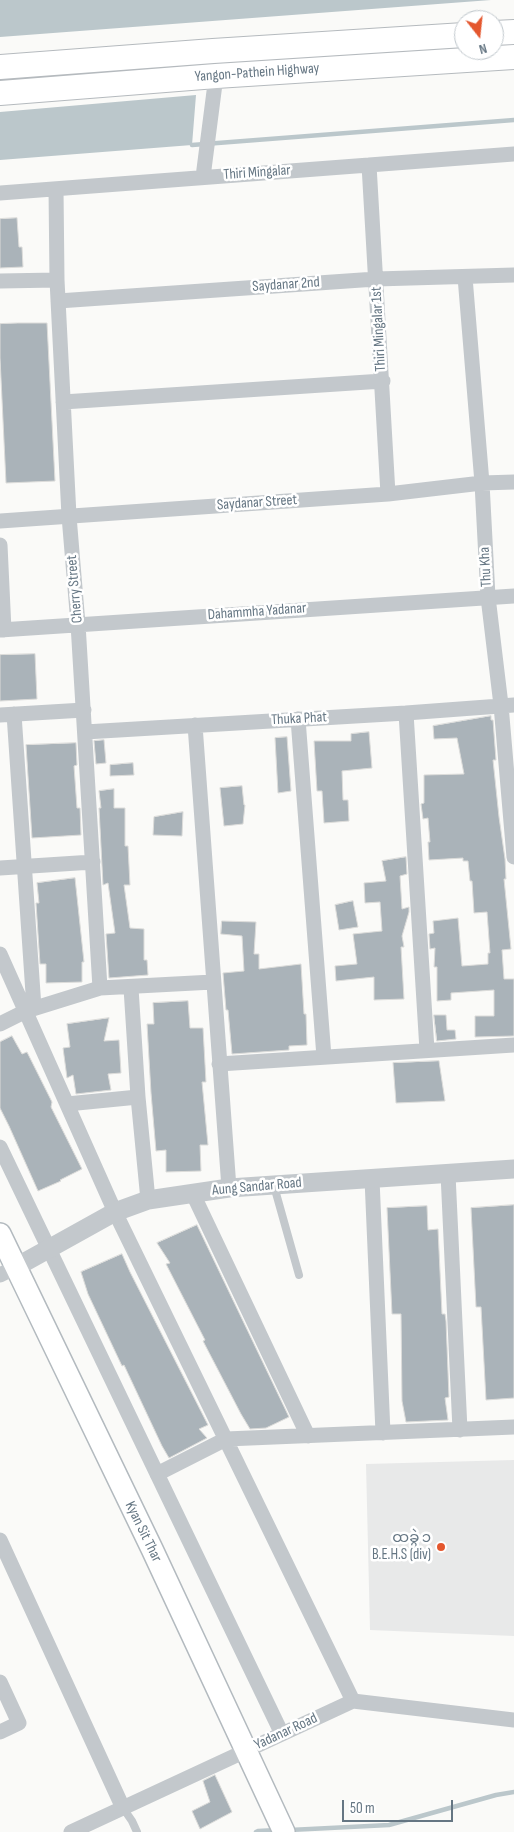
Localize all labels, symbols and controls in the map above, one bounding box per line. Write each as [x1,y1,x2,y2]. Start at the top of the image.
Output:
north arrow [454,10,504,60]
text: N [477,40,489,58]
street label: Yangon-Pathein Highway [194,60,320,86]
street label: Thiri Mingalar [223,162,291,184]
street label: Saydanar 2nd [252,274,320,296]
street label: Thiri Mingalar 1st [368,286,390,372]
street label: Saydanar Street [216,491,298,515]
street label: Thu Kha [476,547,496,587]
street label: Cherry Street [63,554,87,624]
street label: Dahammha Yadanar [207,600,307,624]
street label: Thuka Phat [271,709,327,729]
street label: Aung Sandar Road [211,1174,303,1200]
street label: Kyan Sit Thar [121,1499,165,1565]
place label: ထခွဲ ၁ B.E.H.S (div) [372,1529,431,1564]
marker: ထခွဲ ၁ B.E.H.S (div) [435,1541,447,1553]
street label: Yadanar Road [252,1710,320,1754]
scale bar [344,1790,455,1822]
text: 50 m [350,1799,375,1818]

